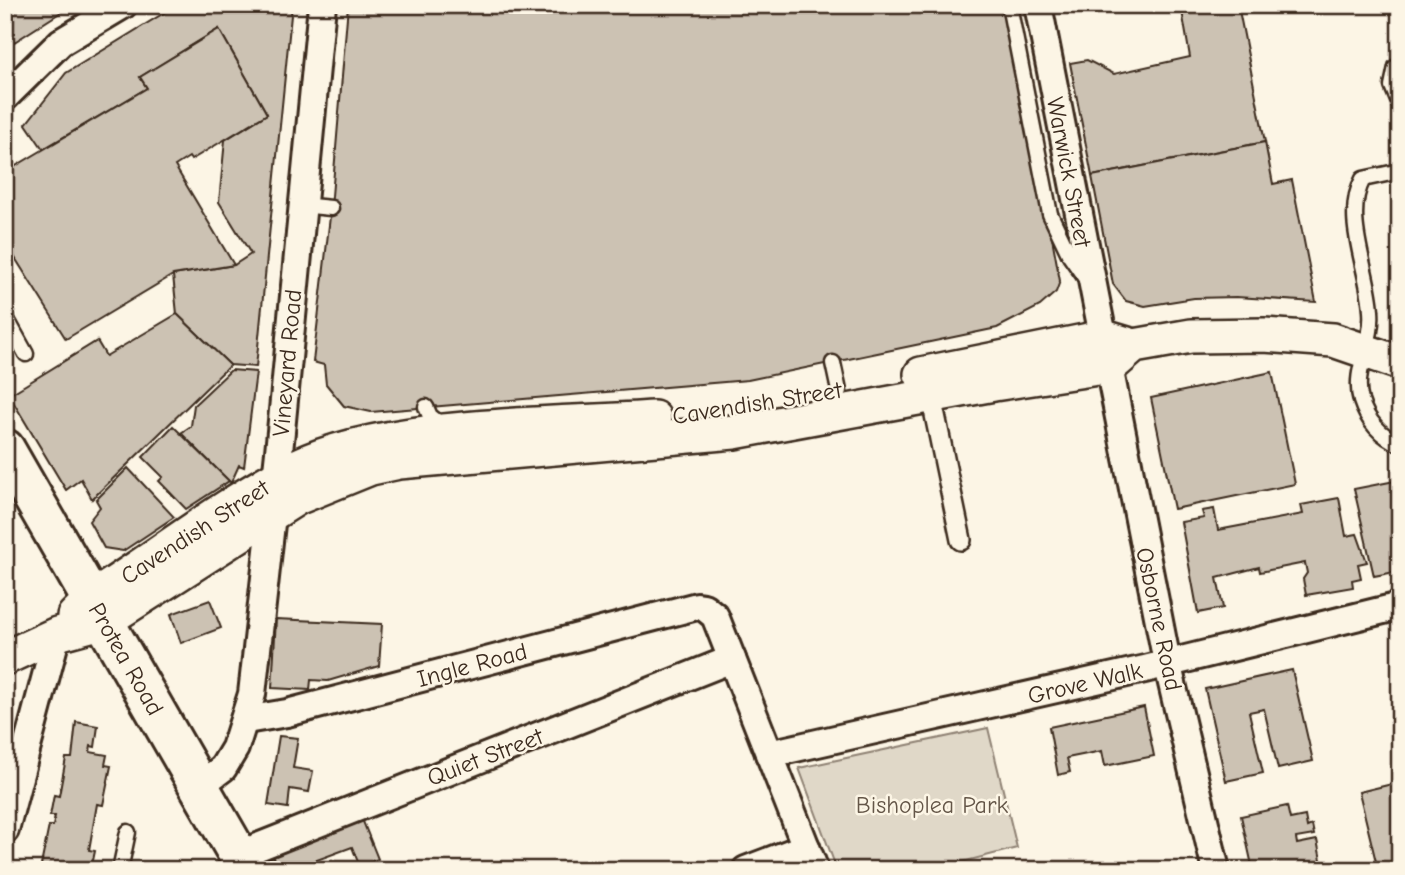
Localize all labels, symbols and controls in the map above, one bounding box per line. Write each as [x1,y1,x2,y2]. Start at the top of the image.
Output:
street label: Warwick Street [1041,95,1097,250]
street label: Vineyard Road [267,288,307,438]
street label: Cavendish Street [670,376,845,430]
street label: Cavendish Street [116,473,275,590]
street label: Osborne Road [1130,545,1188,693]
street label: Protea Road [83,598,169,720]
street label: Ingle Road [414,637,530,693]
street label: Grove Walk [1025,656,1145,710]
street label: Quiet Street [423,722,548,792]
park label: Bishoplea Park [856,791,1009,819]

